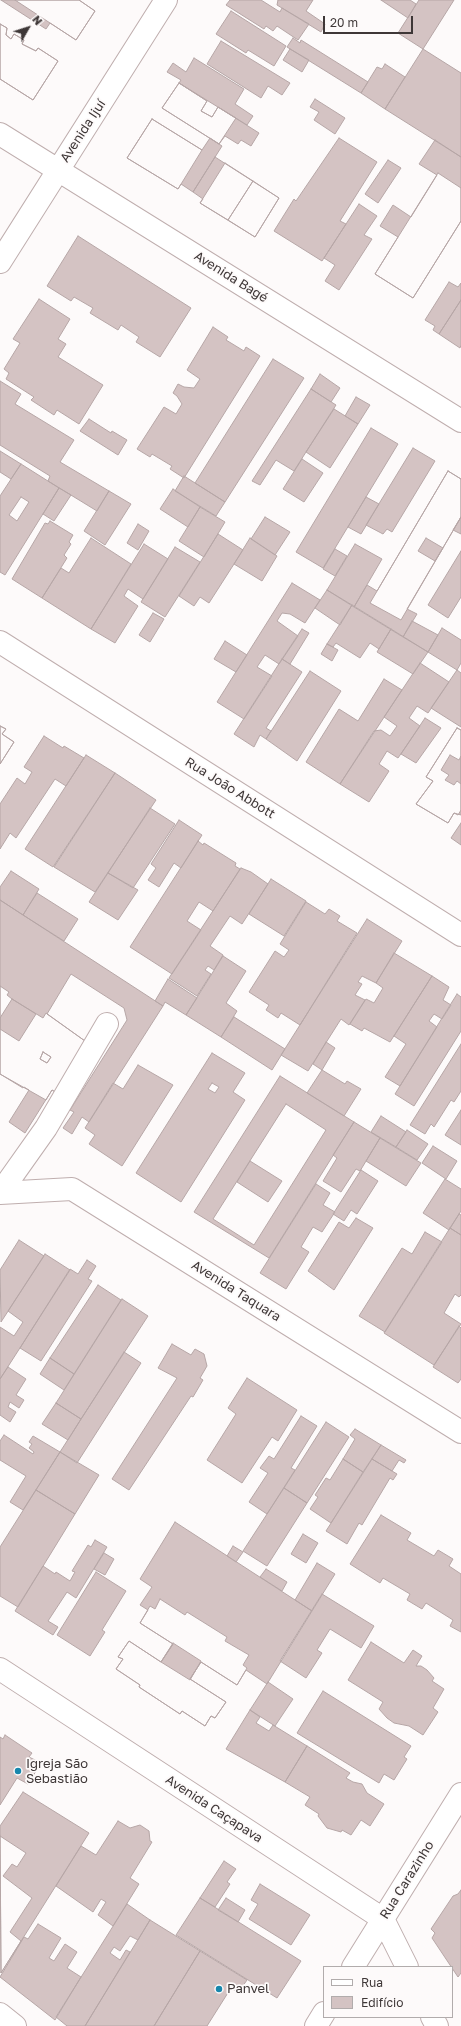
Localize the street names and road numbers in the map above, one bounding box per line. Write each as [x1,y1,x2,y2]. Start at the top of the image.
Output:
street label: Avenida Ijuí [57,97,109,165]
street label: Avenida Bagé [191,248,271,306]
street label: Rua João Abbott [182,754,278,822]
street label: Avenida Taquara [188,1257,284,1325]
street label: Avenida Caçapava [163,1772,265,1846]
street label: Rua Carazinho [377,1838,437,1922]

